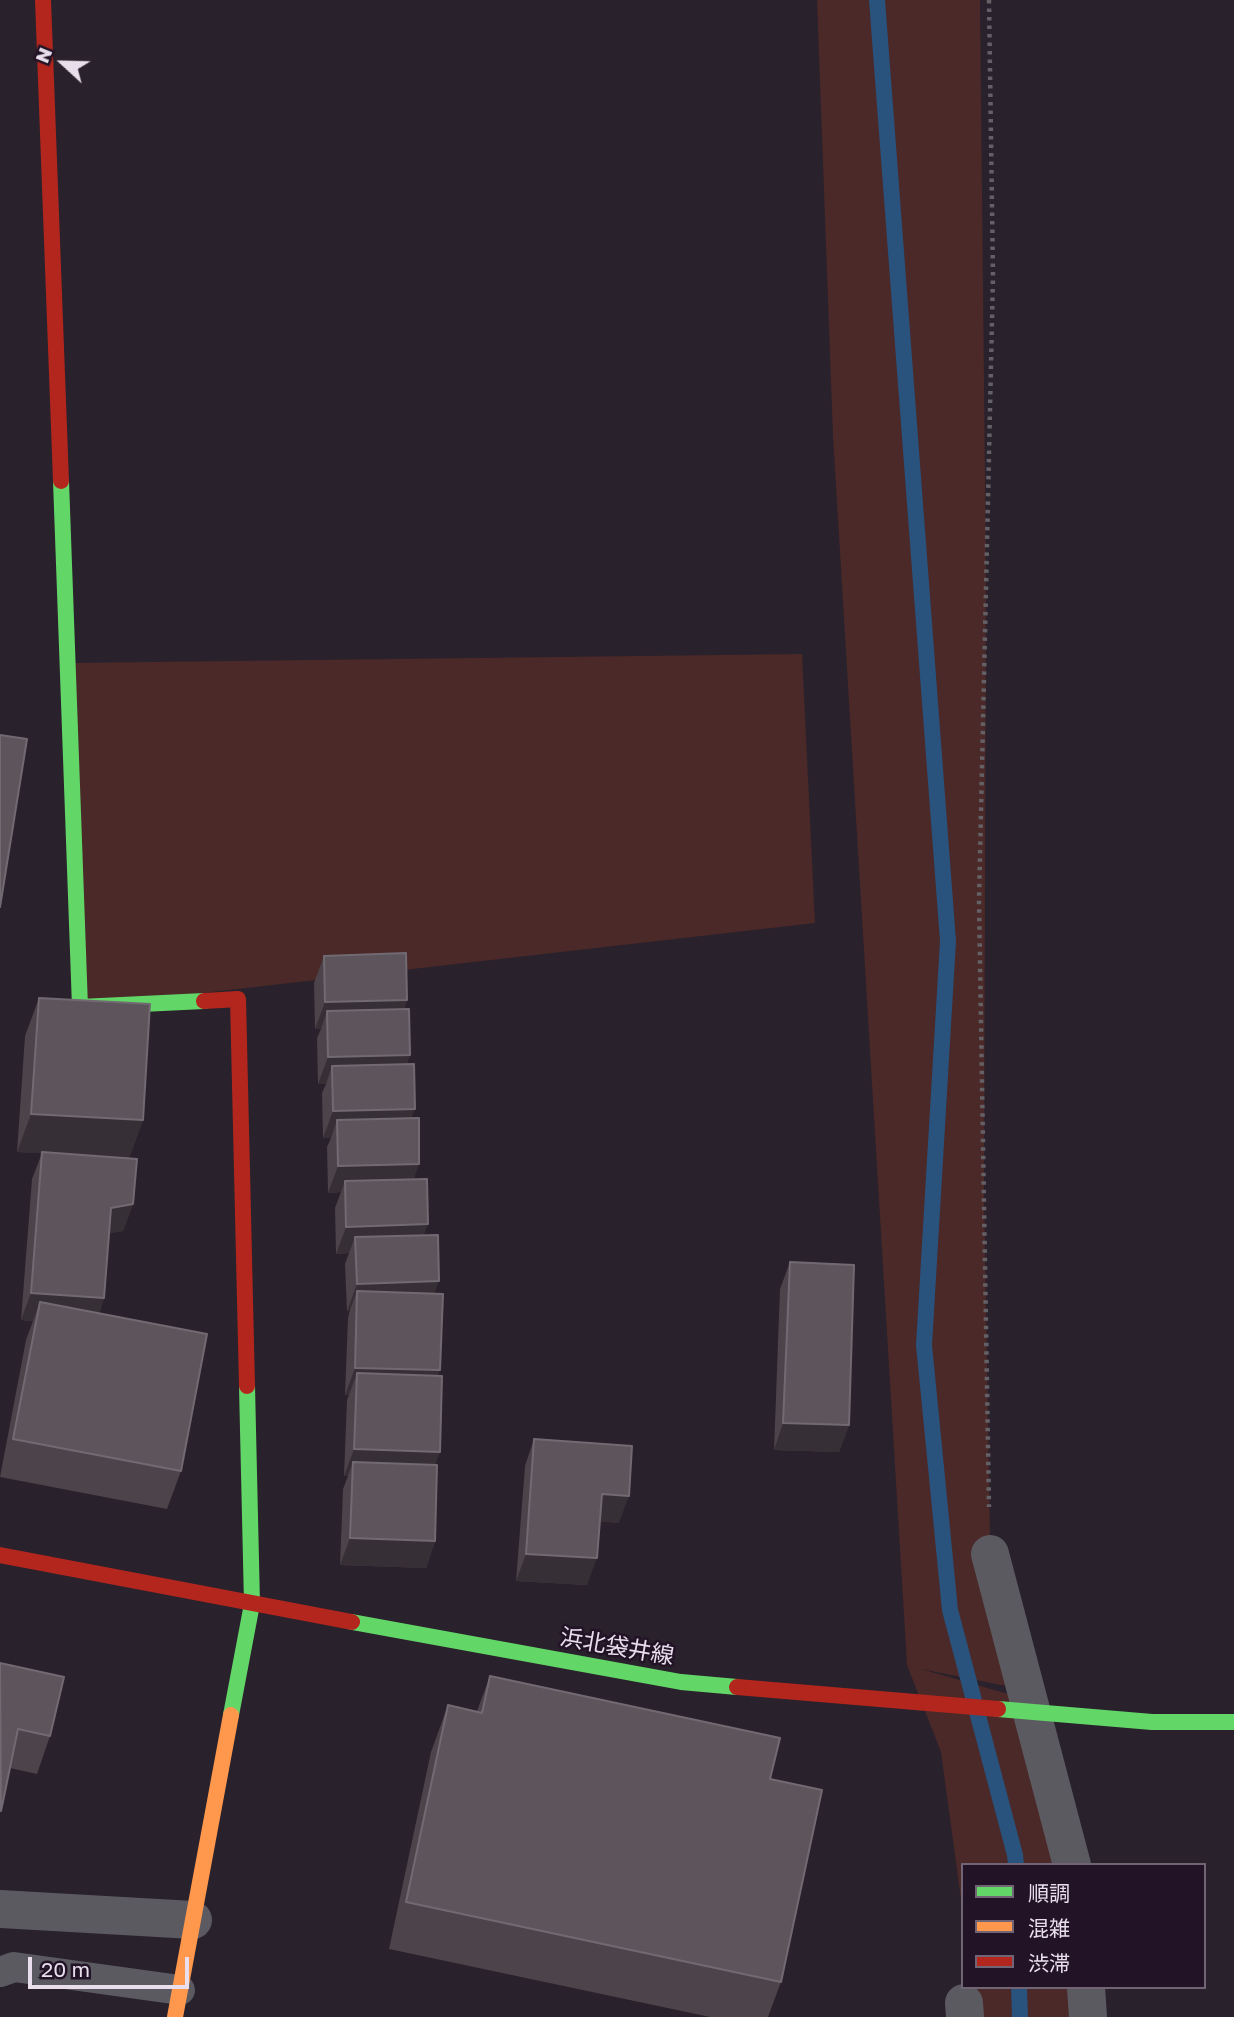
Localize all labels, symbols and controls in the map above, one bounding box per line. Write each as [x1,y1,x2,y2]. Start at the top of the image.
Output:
north arrow [28,28,98,98]
text: N [30,44,56,66]
street label: 浜北袋井線 [558,1623,676,1671]
legend [961,1863,1206,1989]
text: 順調 [1028,1880,1070,1906]
text: 混雑 [1028,1915,1070,1941]
scale bar [32,1944,192,1988]
text: 渋滞 [1028,1950,1070,1976]
text: 20 m [41,1956,90,1982]

